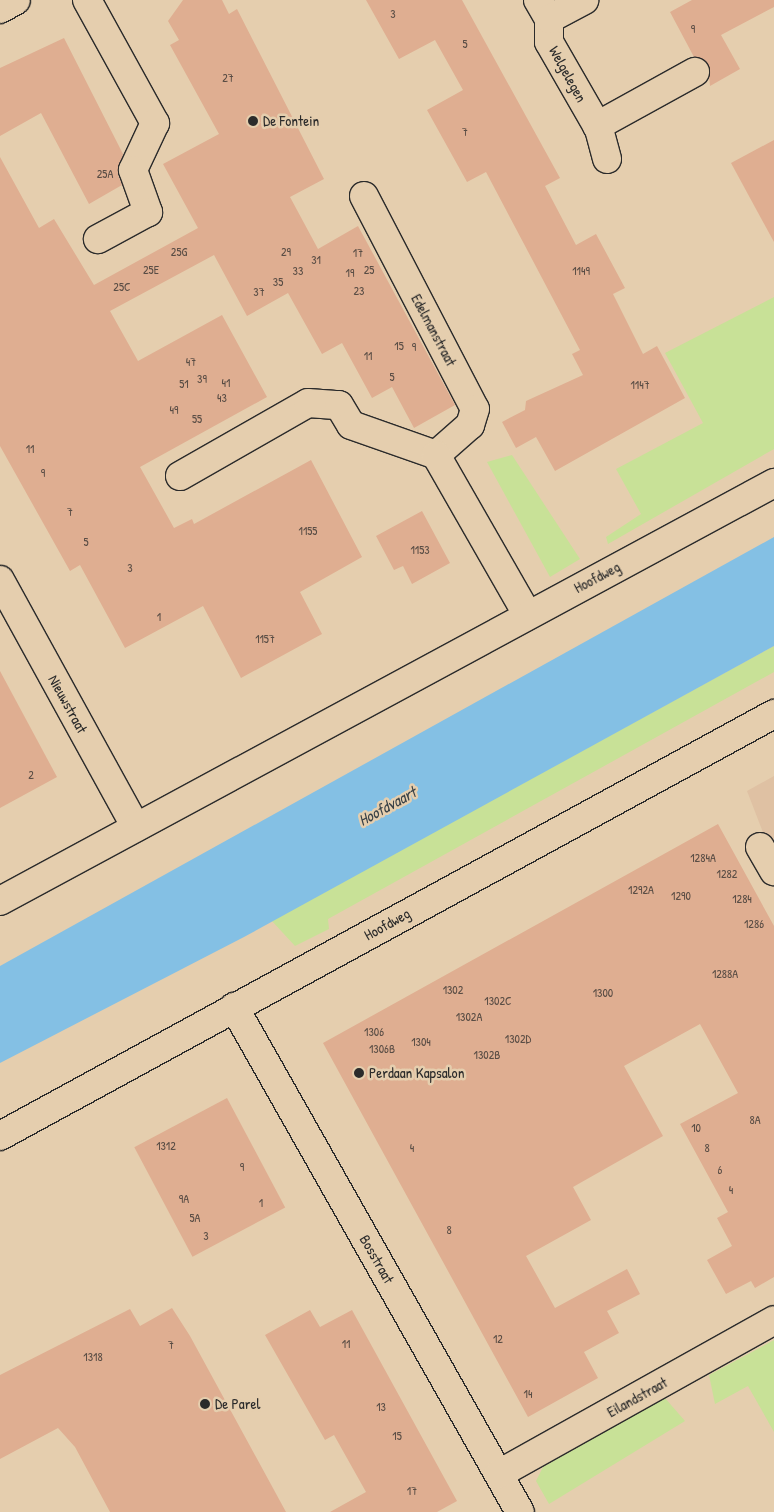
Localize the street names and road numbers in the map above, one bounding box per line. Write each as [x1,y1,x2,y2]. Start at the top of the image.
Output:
street label: Welgelegen [545,43,591,105]
street label: Edelmanstraat [408,291,460,369]
street label: Hoofdweg [571,557,623,597]
street label: Nieuwstraat [45,672,91,736]
street label: Hoofdweg [361,904,413,944]
street label: Bosstraat [356,1232,398,1286]
street label: Eilandstraat [604,1373,670,1421]

